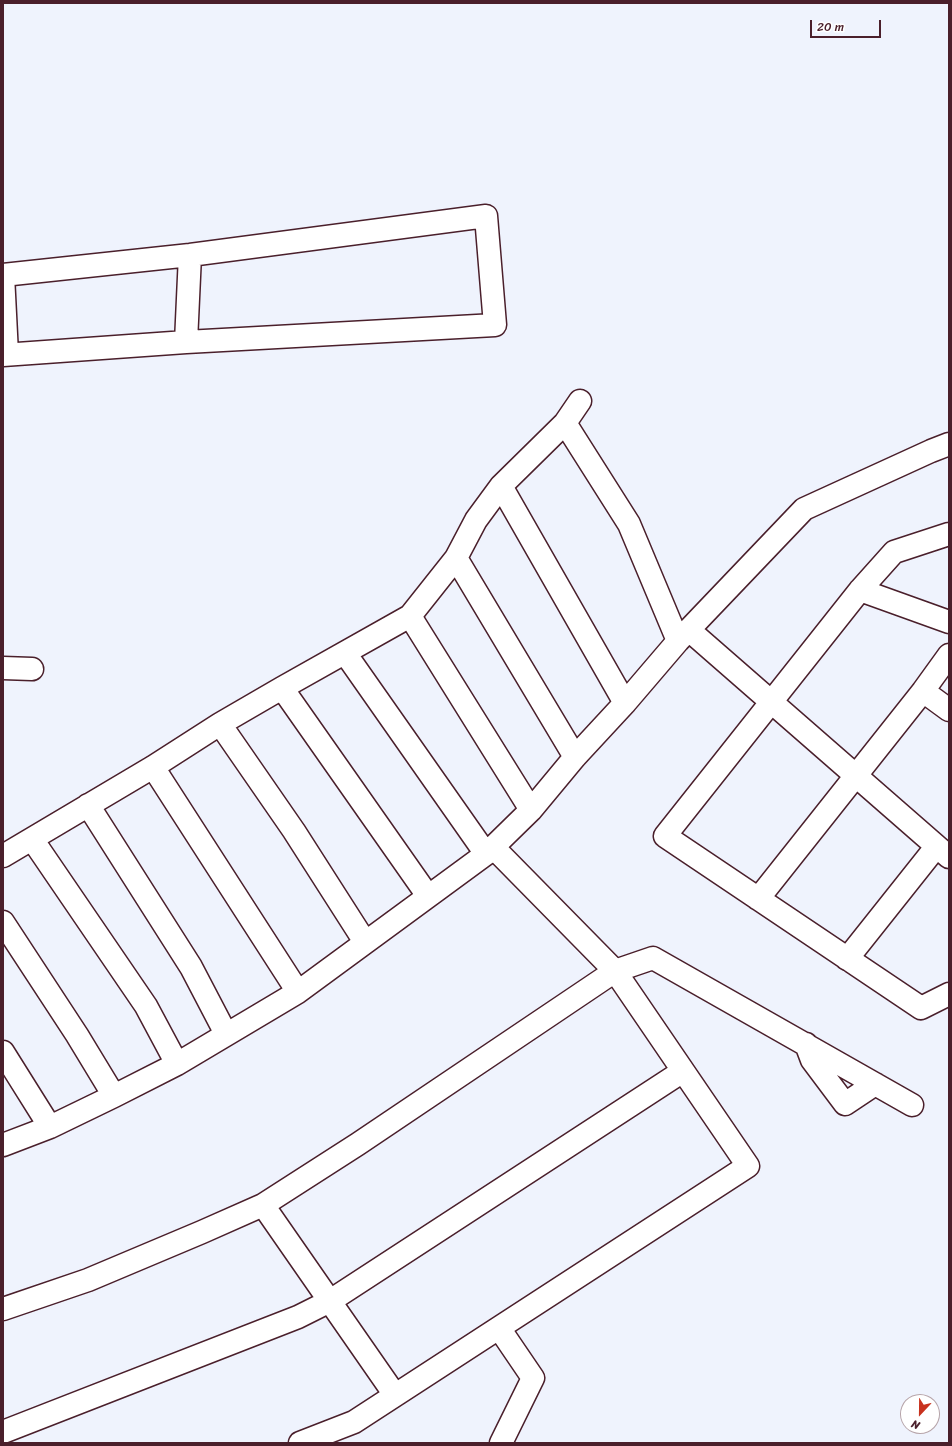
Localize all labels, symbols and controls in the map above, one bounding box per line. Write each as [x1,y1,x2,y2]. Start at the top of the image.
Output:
scale bar [812,12,883,38]
text: 20 m [817,16,844,38]
north arrow [900,1394,940,1434]
text: N [909,1414,923,1435]

